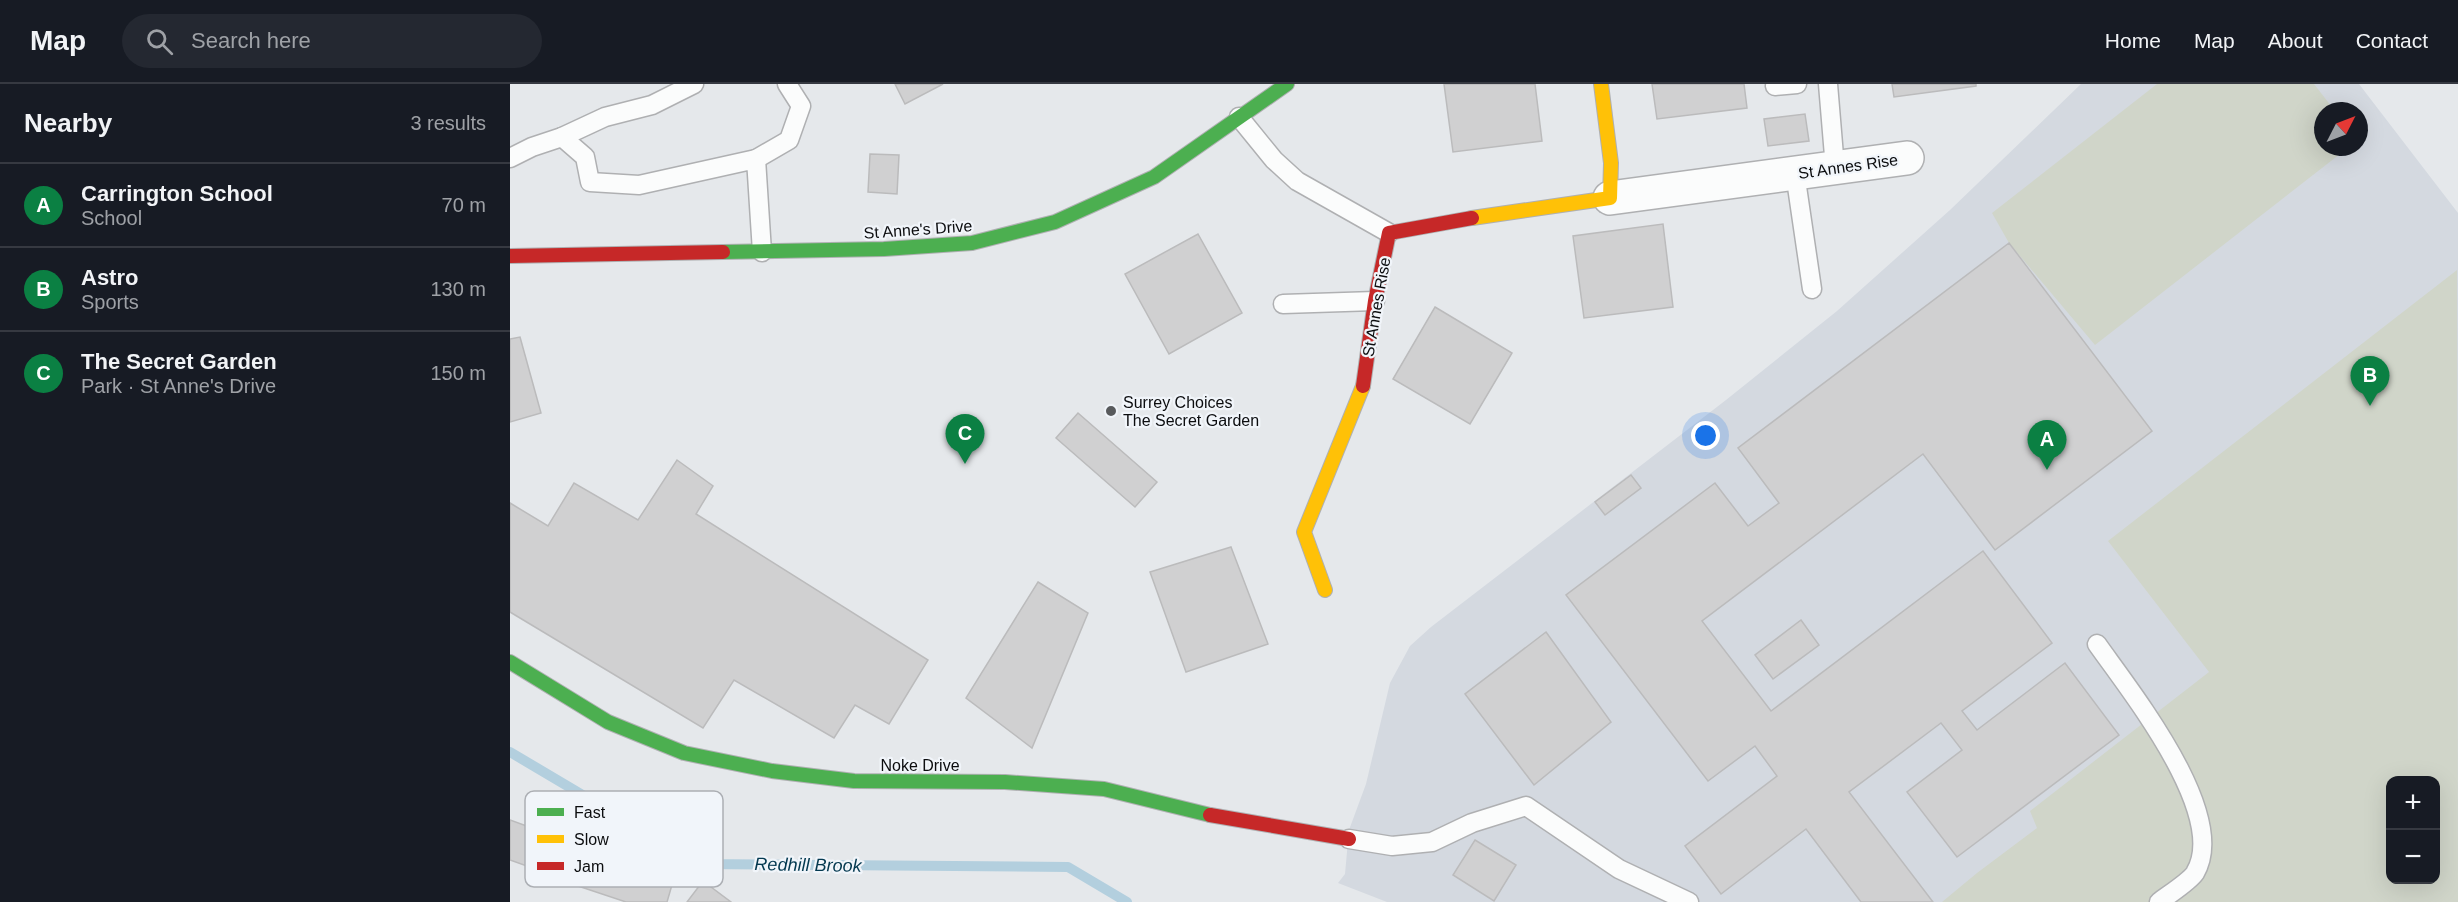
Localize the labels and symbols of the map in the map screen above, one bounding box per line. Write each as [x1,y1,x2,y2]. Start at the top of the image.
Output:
north arrow [2314,102,2368,156]
street label: St Annes Rise [1797,151,1899,182]
street label: St Anne's Drive [863,217,973,242]
street label: St Annes Rise [1359,256,1394,358]
pin: B [2350,356,2390,406]
place label: Surrey Choices The Secret Garden [1123,394,1259,429]
marker: Surrey Choices The Secret Garden [1104,404,1118,418]
pin: C [946,414,984,464]
pin: A [2028,420,2066,470]
your location [1691,421,1720,450]
street label: Noke Drive [880,757,960,774]
legend [525,791,723,887]
text: Fast [574,804,606,821]
text: Slow [574,831,609,848]
water label: Redhill Brook [754,854,863,876]
text: Jam [574,858,604,875]

